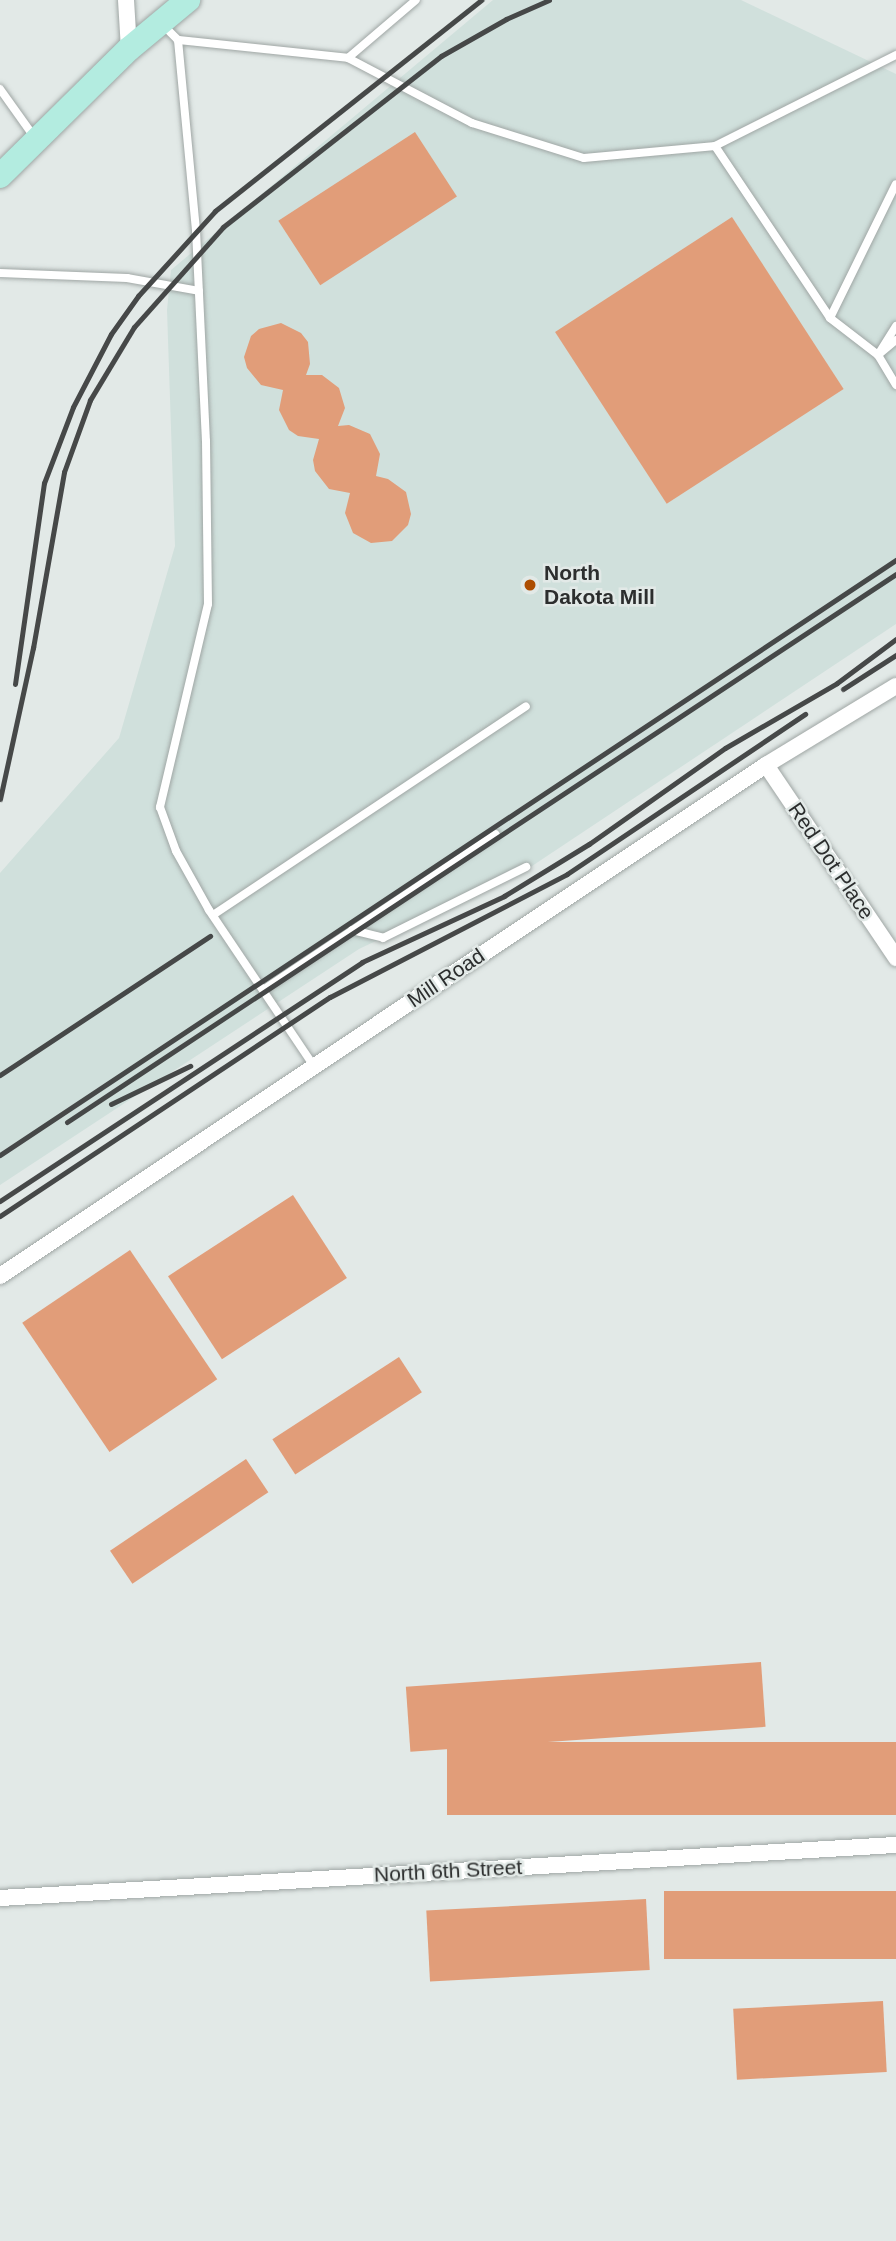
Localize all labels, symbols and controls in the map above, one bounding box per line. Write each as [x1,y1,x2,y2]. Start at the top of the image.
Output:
place label: North Dakota Mill [544,560,655,610]
marker: North Dakota Mill [522,577,538,593]
street label: Red Dot Place [783,798,879,924]
street label: Mill Road [403,943,489,1013]
street label: North 6th Street [373,1855,523,1887]

